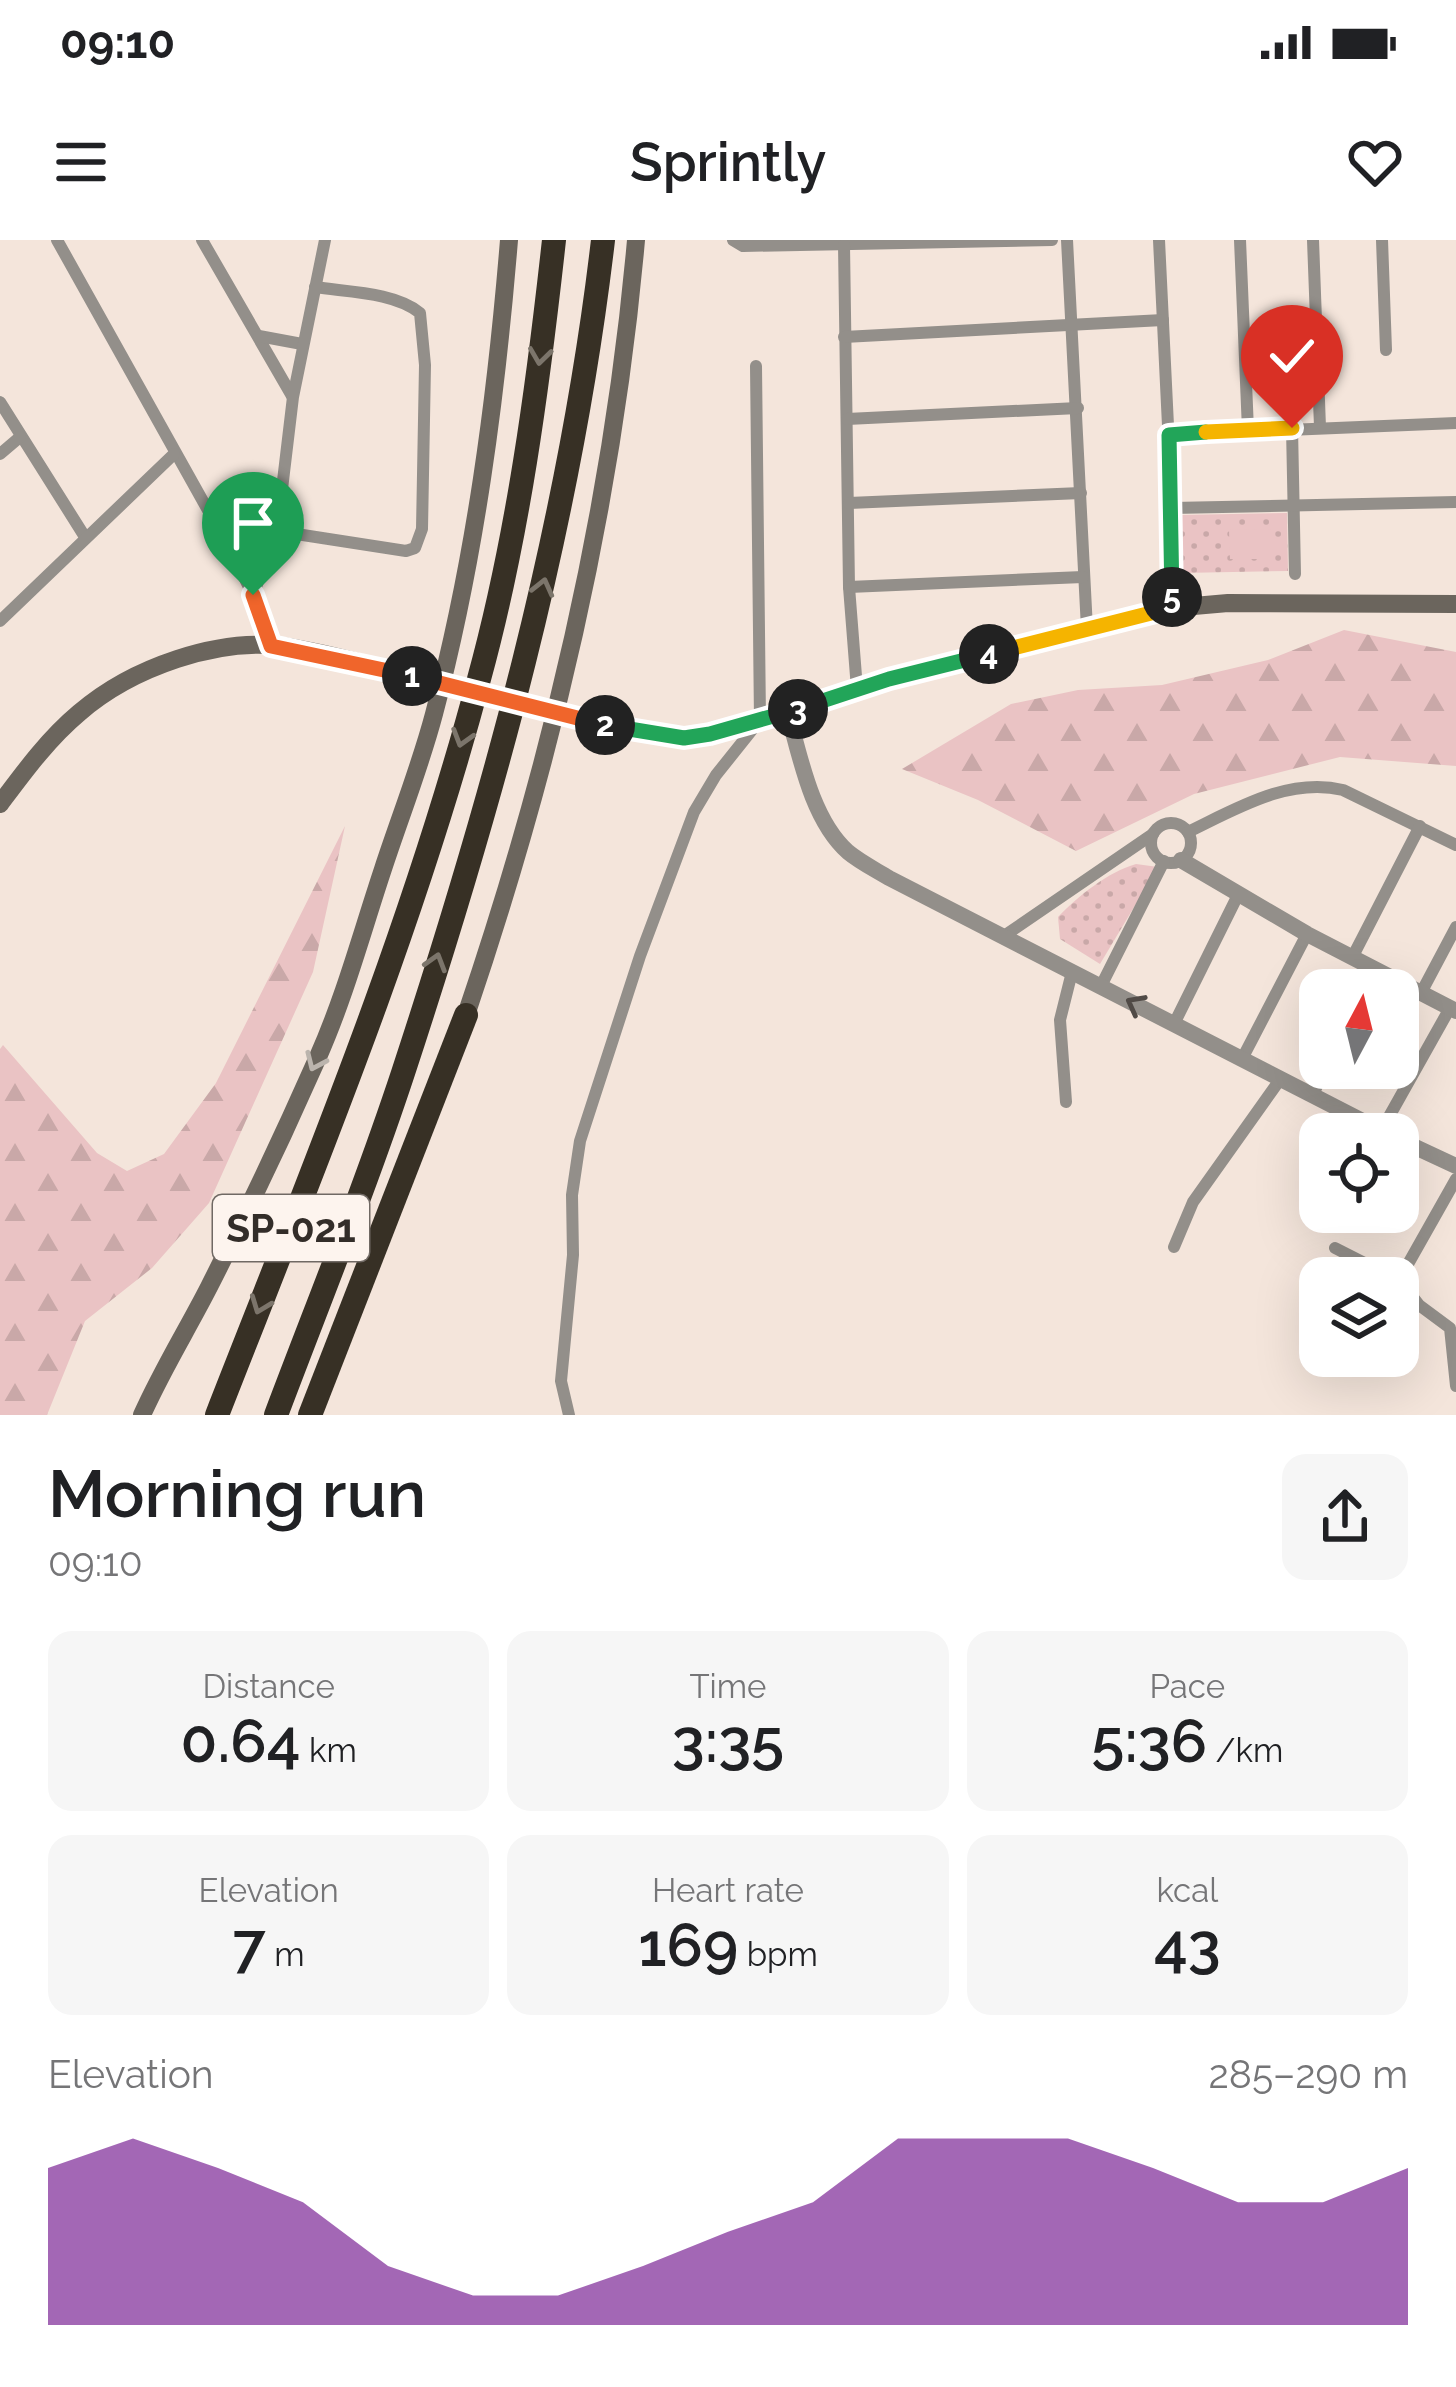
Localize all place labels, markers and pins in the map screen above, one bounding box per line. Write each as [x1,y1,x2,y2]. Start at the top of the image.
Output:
pin [1241,305,1343,428]
pin [202,472,304,595]
pin: 5 [1142,567,1202,627]
pin: 4 [959,624,1019,684]
pin: 1 [382,646,442,706]
pin: 3 [768,679,828,739]
pin: 2 [575,695,635,755]

